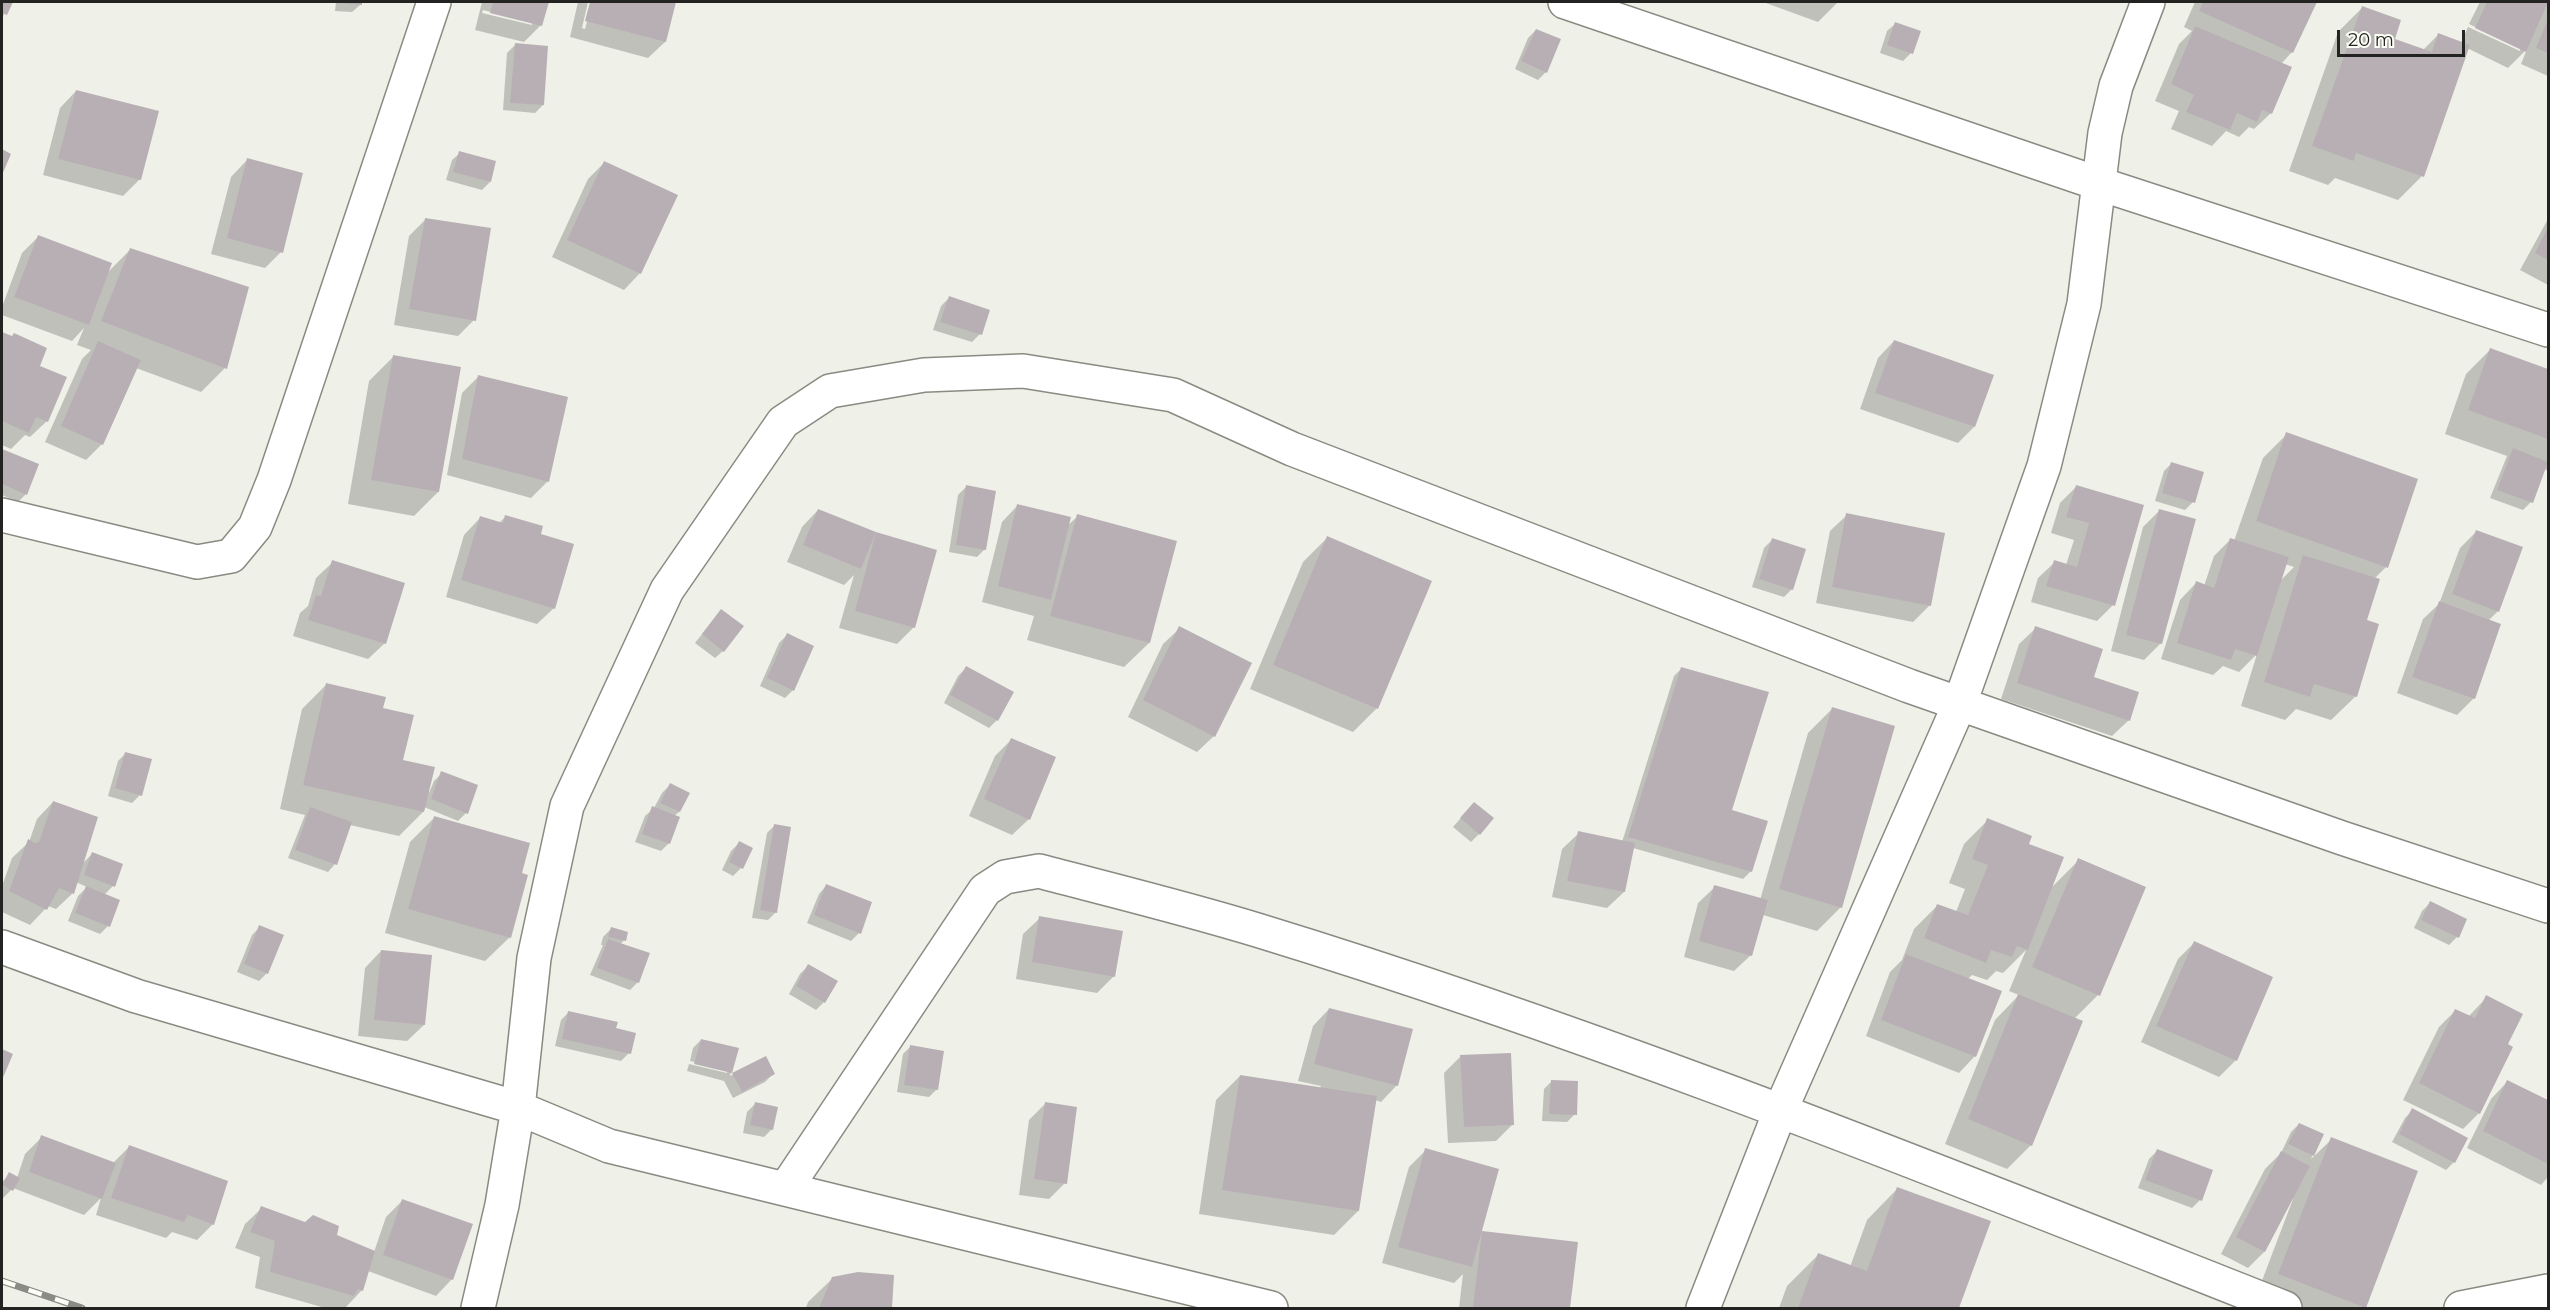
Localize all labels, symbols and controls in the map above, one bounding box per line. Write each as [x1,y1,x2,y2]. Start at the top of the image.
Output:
scale bar [2340,18,2468,56]
text: 20 m [2348,29,2394,51]

